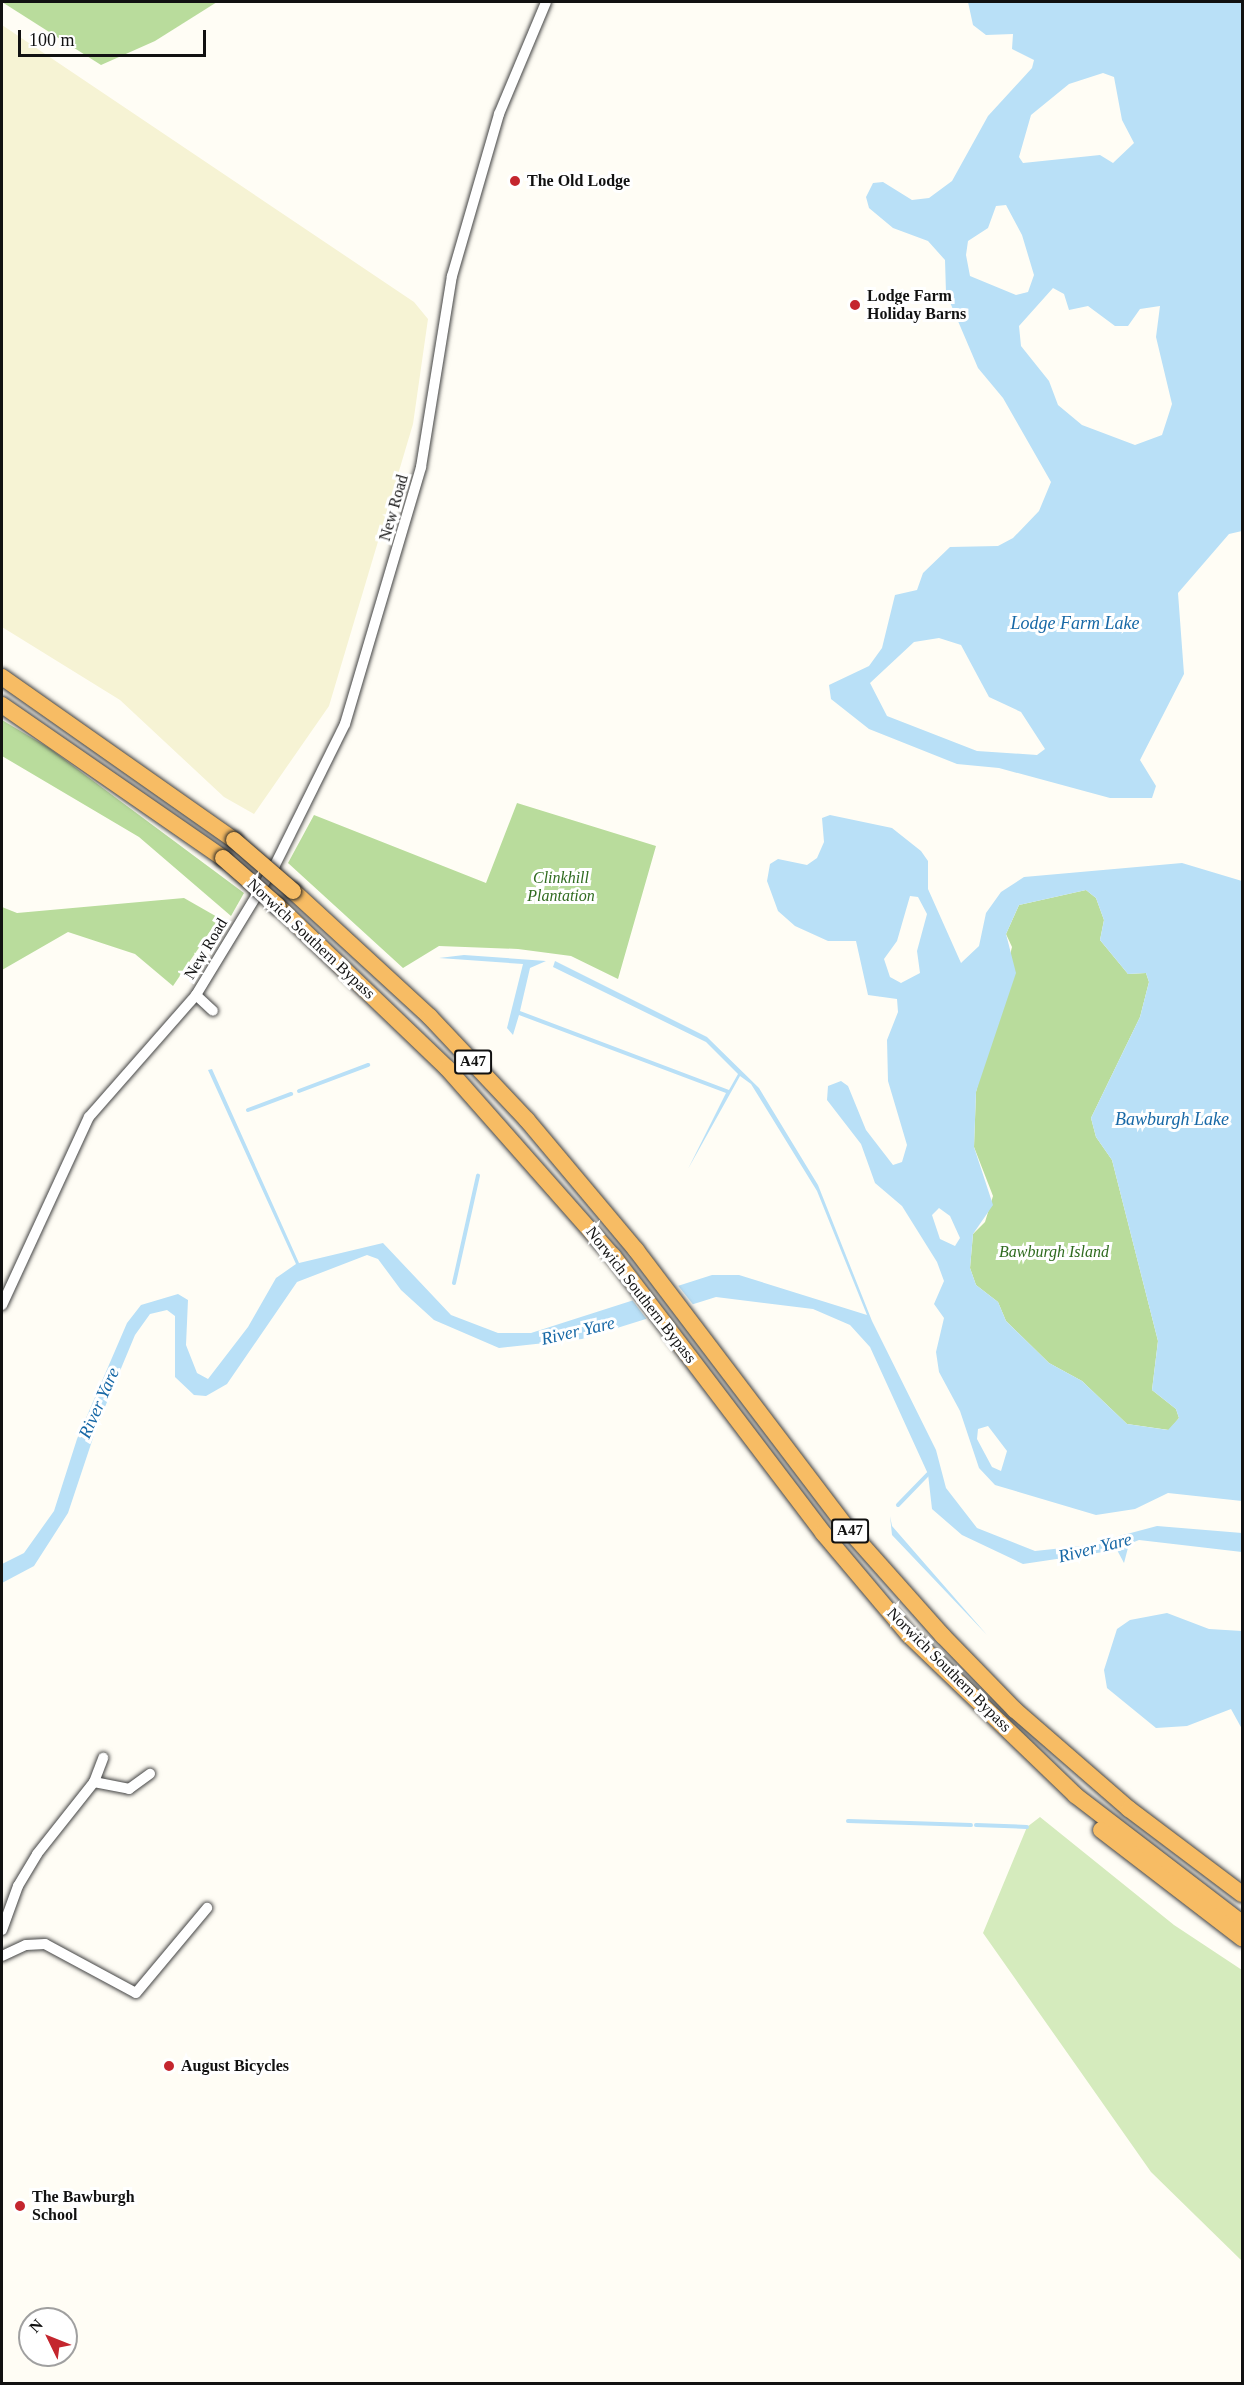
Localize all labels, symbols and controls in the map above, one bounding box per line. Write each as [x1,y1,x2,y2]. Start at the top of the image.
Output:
scale bar [21,18,208,56]
text: 100 m [29,30,75,50]
place label: The Old Lodge [527,171,630,191]
marker: The Old Lodge [508,174,522,188]
place label: Lodge Farm Holiday Barns [867,286,966,324]
marker: Lodge Farm Holiday Barns [848,298,862,312]
street label: New Road [375,473,413,543]
water label: Lodge Farm Lake [1011,612,1139,634]
park label: Clinkhill Plantation [527,868,595,906]
street label: Norwich Southern Bypass [243,875,379,1003]
street label: New Road [180,915,232,983]
road number: A47 [454,1050,492,1074]
water label: Bawburgh Lake [1115,1108,1229,1130]
street label: Norwich Southern Bypass [582,1223,700,1367]
park label: Bawburgh Island [999,1242,1109,1262]
water label: River Yare [539,1312,617,1350]
water label: River Yare [74,1364,124,1442]
road number: A47 [830,1519,870,1543]
water label: River Yare [1056,1528,1134,1568]
street label: Norwich Southern Bypass [883,1604,1015,1736]
place label: August Bicycles [181,2056,289,2076]
marker: August Bicycles [162,2059,176,2073]
place label: The Bawburgh School [32,2187,135,2225]
marker: The Bawburgh School [13,2199,27,2213]
north arrow [18,2307,78,2367]
text: N [26,2316,46,2336]

